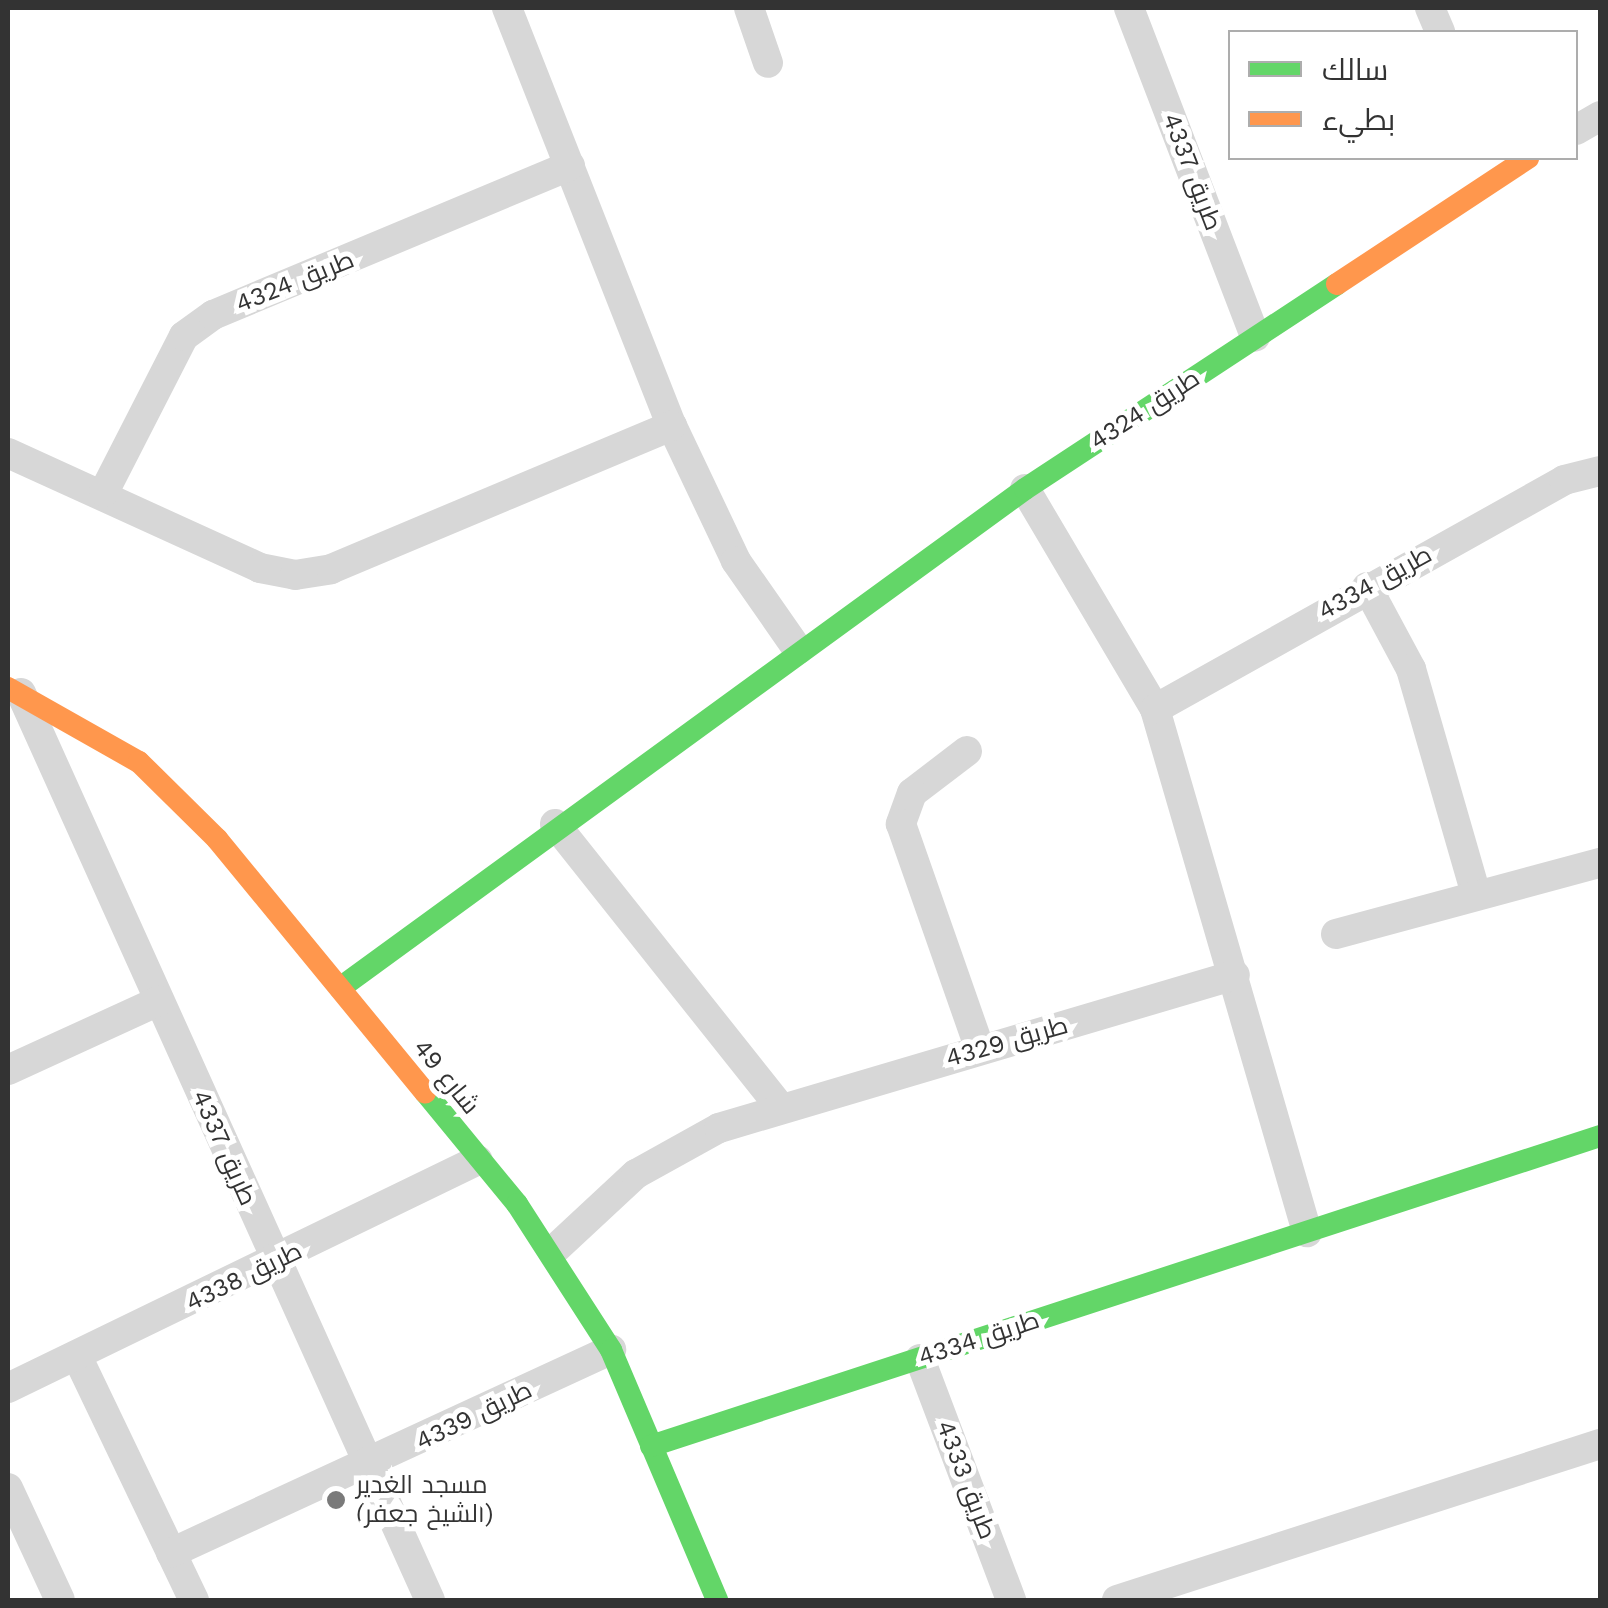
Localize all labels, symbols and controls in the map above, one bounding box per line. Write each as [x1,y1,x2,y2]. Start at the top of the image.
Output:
legend [1228,30,1578,160]
text: سالك [1322,52,1388,87]
text: بطيء [1322,102,1395,137]
street label: طريق 4337 [1156,109,1228,235]
street label: طريق 4324 [232,245,358,319]
street label: طريق 4324 [1085,363,1205,457]
street label: طريق 4334 [1313,539,1437,627]
street label: طريق 4329 [943,1010,1071,1074]
street label: شارع 49 [407,1034,485,1120]
street label: طريق 4337 [185,1086,263,1210]
street label: طريق 4338 [181,1236,307,1318]
street label: طريق 4334 [915,1305,1043,1373]
street label: طريق 4339 [411,1375,537,1457]
street label: طريق 4333 [930,1416,1002,1544]
place label: مسجد الغدير (الشيخ جعفر) [356,1471,493,1530]
marker: مسجد الغدير (الشيخ جعفر) [325,1489,347,1511]

